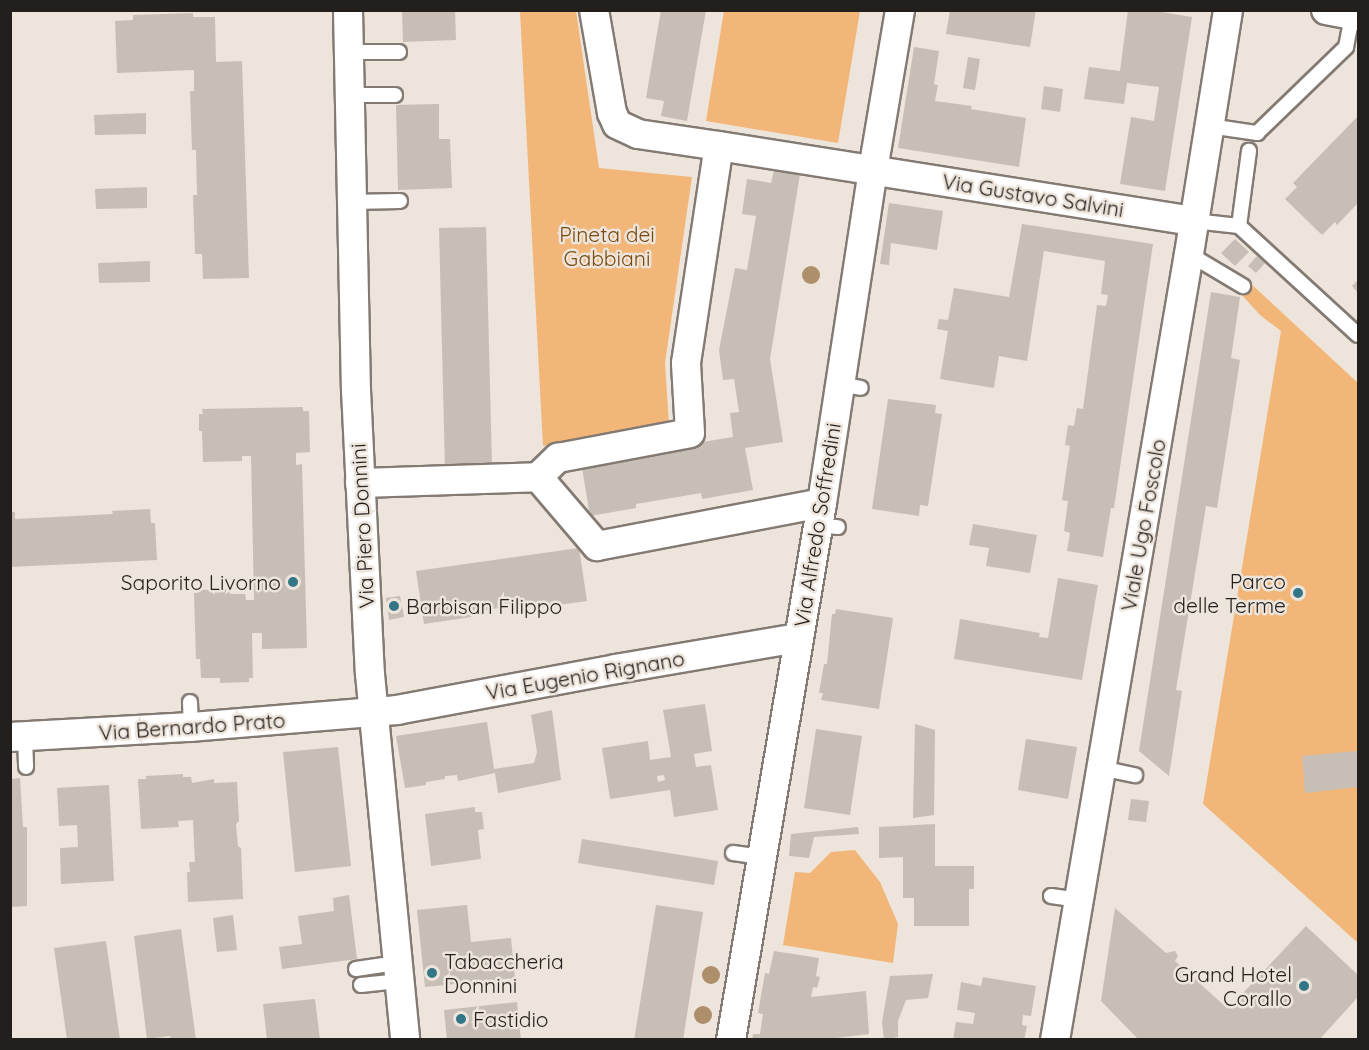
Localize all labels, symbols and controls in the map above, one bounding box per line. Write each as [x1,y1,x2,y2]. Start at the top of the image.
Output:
street label: Via Gustavo Salvini [940,168,1126,222]
park label: Pineta dei Gabbiani [559,221,655,271]
street label: Via Alfredo Soffredini [788,421,846,629]
street label: Viale Ugo Foscolo [1115,437,1171,613]
street label: Via Piero Donnini [345,443,379,609]
place label: Parco delle Terme [1173,568,1286,618]
place label: Saporito Livorno [121,569,281,595]
marker: Saporito Livorno [286,575,300,589]
marker: Parco delle Terme [1291,586,1305,600]
place label: Barbisan Filippo [406,593,562,619]
marker: Barbisan Filippo [387,599,401,613]
street label: Via Eugenio Rignano [484,645,686,705]
street label: Via Bernardo Prato [98,707,286,745]
place label: Tabaccheria Donnini [444,948,564,998]
place label: Grand Hotel Corallo [1175,961,1292,1011]
marker: Tabaccheria Donnini [425,966,439,980]
marker: Grand Hotel Corallo [1297,979,1311,993]
place label: Fastidio [473,1006,549,1032]
marker: Fastidio [454,1012,468,1026]

